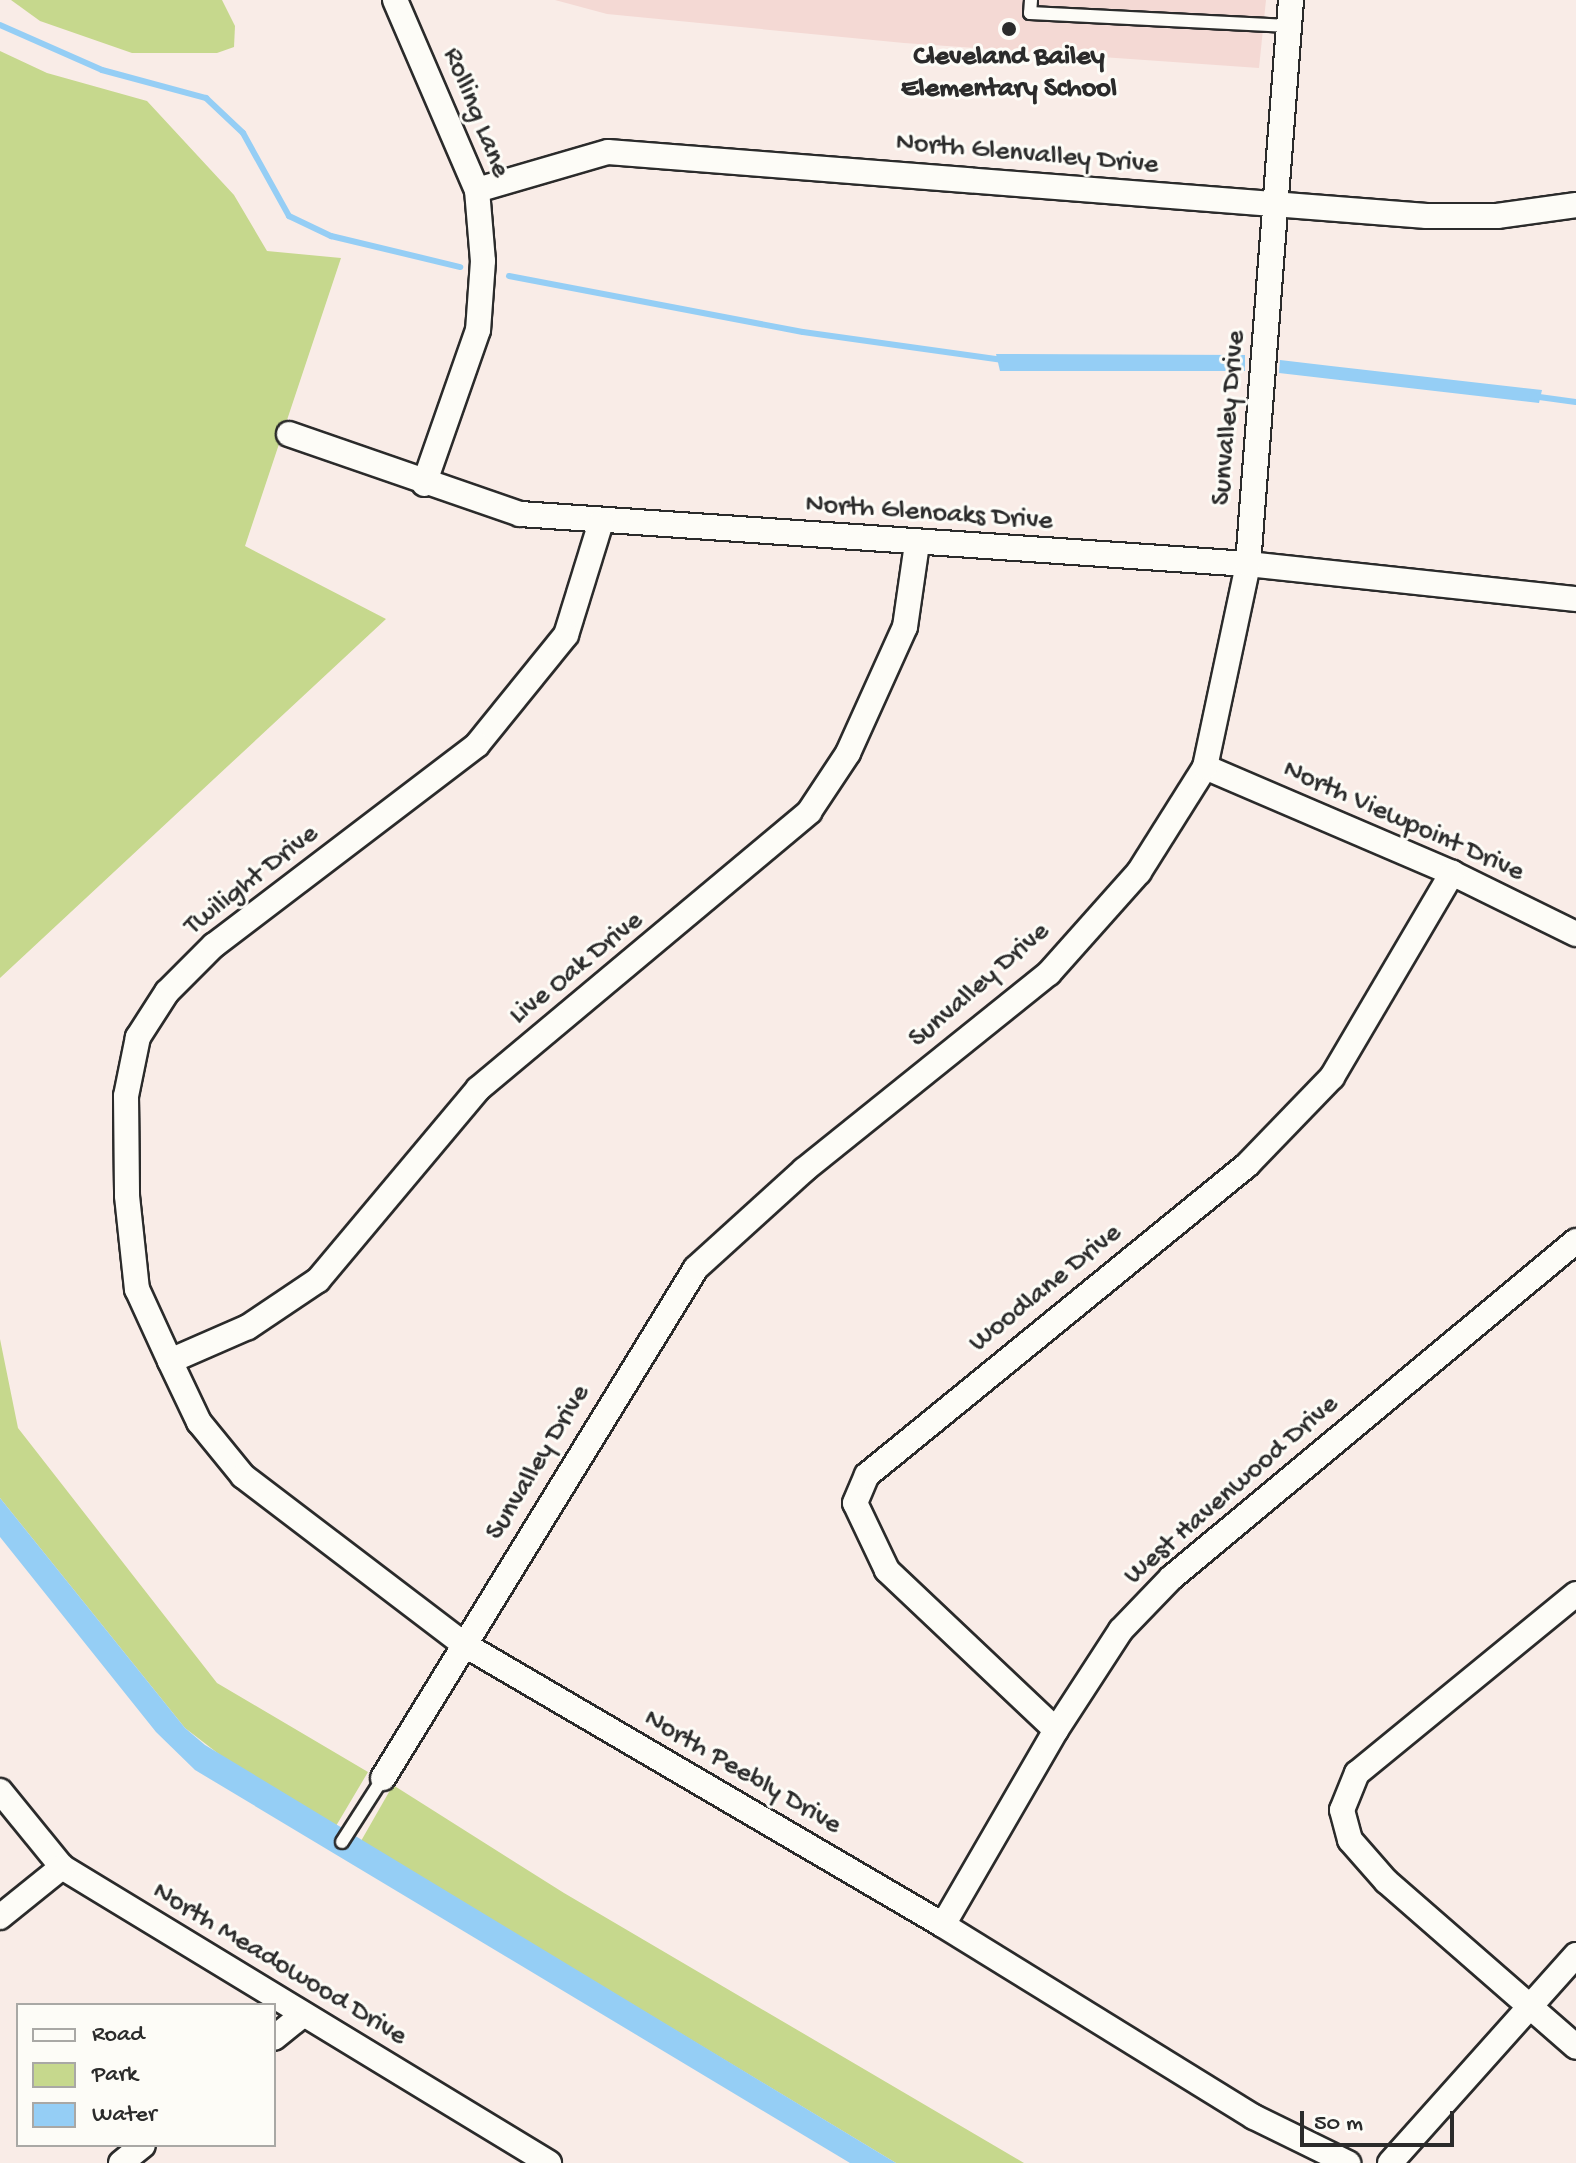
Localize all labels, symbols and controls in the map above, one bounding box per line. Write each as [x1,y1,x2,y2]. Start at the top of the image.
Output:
marker: Cleveland Bailey Elementary School [1000,20,1018,38]
place label: Cleveland Bailey Elementary School [901,41,1117,107]
street label: Rolling Lane [434,43,516,183]
street label: North Glenvalley Drive [894,127,1160,183]
street label: Sunvalley Drive [1206,329,1254,507]
street label: North Glenoaks Drive [804,489,1054,539]
street label: North Viewpoint Drive [1277,754,1529,890]
street label: Twilight Drive [178,818,326,944]
street label: Live Oak Drive [503,905,651,1033]
street label: Sunvalley Drive [903,916,1057,1056]
street label: Woodlane Drive [963,1217,1129,1361]
street label: Sunvalley Drive [479,1379,599,1547]
street label: West Havenwood Drive [1118,1389,1346,1593]
street label: North Peebly Drive [637,1703,847,1843]
street label: North Meadowood Drive [146,1876,412,2054]
legend [16,2003,276,2147]
text: Road [92,2021,144,2050]
text: Park [92,2061,138,2090]
scale bar [1304,2095,1458,2145]
text: Water [92,2101,156,2130]
text: 50 m [1314,2110,1363,2139]

